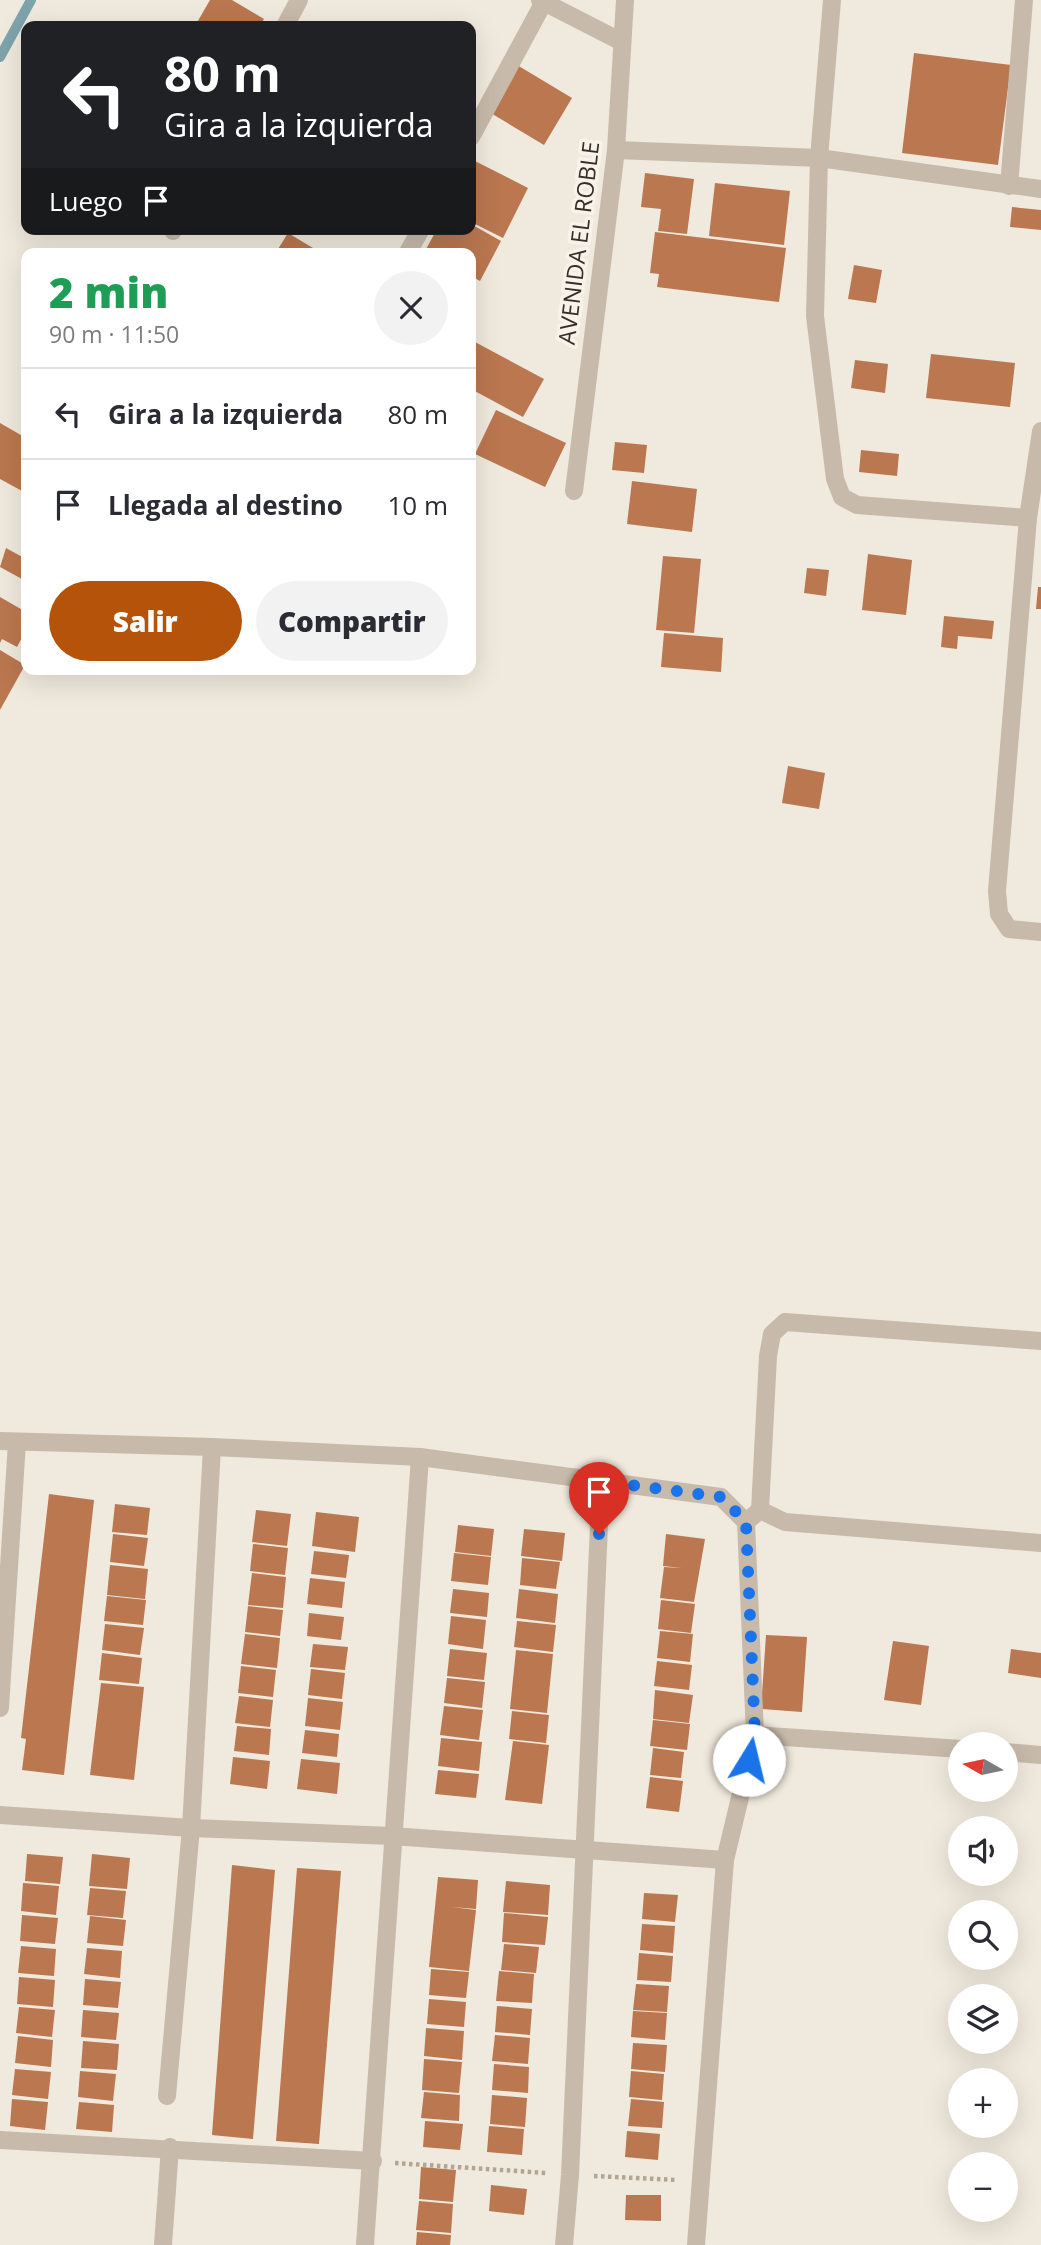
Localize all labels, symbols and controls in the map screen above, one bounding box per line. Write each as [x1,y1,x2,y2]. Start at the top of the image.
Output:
text: 80 m [164,40,281,106]
icon: left [49,49,140,140]
text: Gira a la izquierda [164,103,434,146]
street label: AVENIDA EL ROBLE [550,139,606,346]
icon: arrive [137,182,175,220]
text: Luego [49,183,123,219]
text: 2 min [49,263,168,320]
button: close [374,271,448,345]
text: 90 m · 11:50 [49,318,179,350]
icon: left [49,395,87,433]
text: Gira a la izquierda [108,396,343,432]
text: 80 m [387,396,448,432]
icon: arrive [49,486,87,524]
text: Llegada al destino [108,487,343,523]
text: 10 m [387,487,448,523]
button: Salir [49,581,242,661]
button: Compartir [256,581,448,661]
pin [569,1462,629,1534]
icon: arrive [580,1473,618,1511]
position arrow [712,1723,786,1797]
north arrow [948,1732,1018,1802]
map controls [948,1732,1018,2222]
button: sound [948,1816,1018,1886]
button: search [948,1900,1018,1970]
button: layers [948,1984,1018,2054]
button: + [948,2068,1018,2138]
button: − [948,2152,1018,2222]

